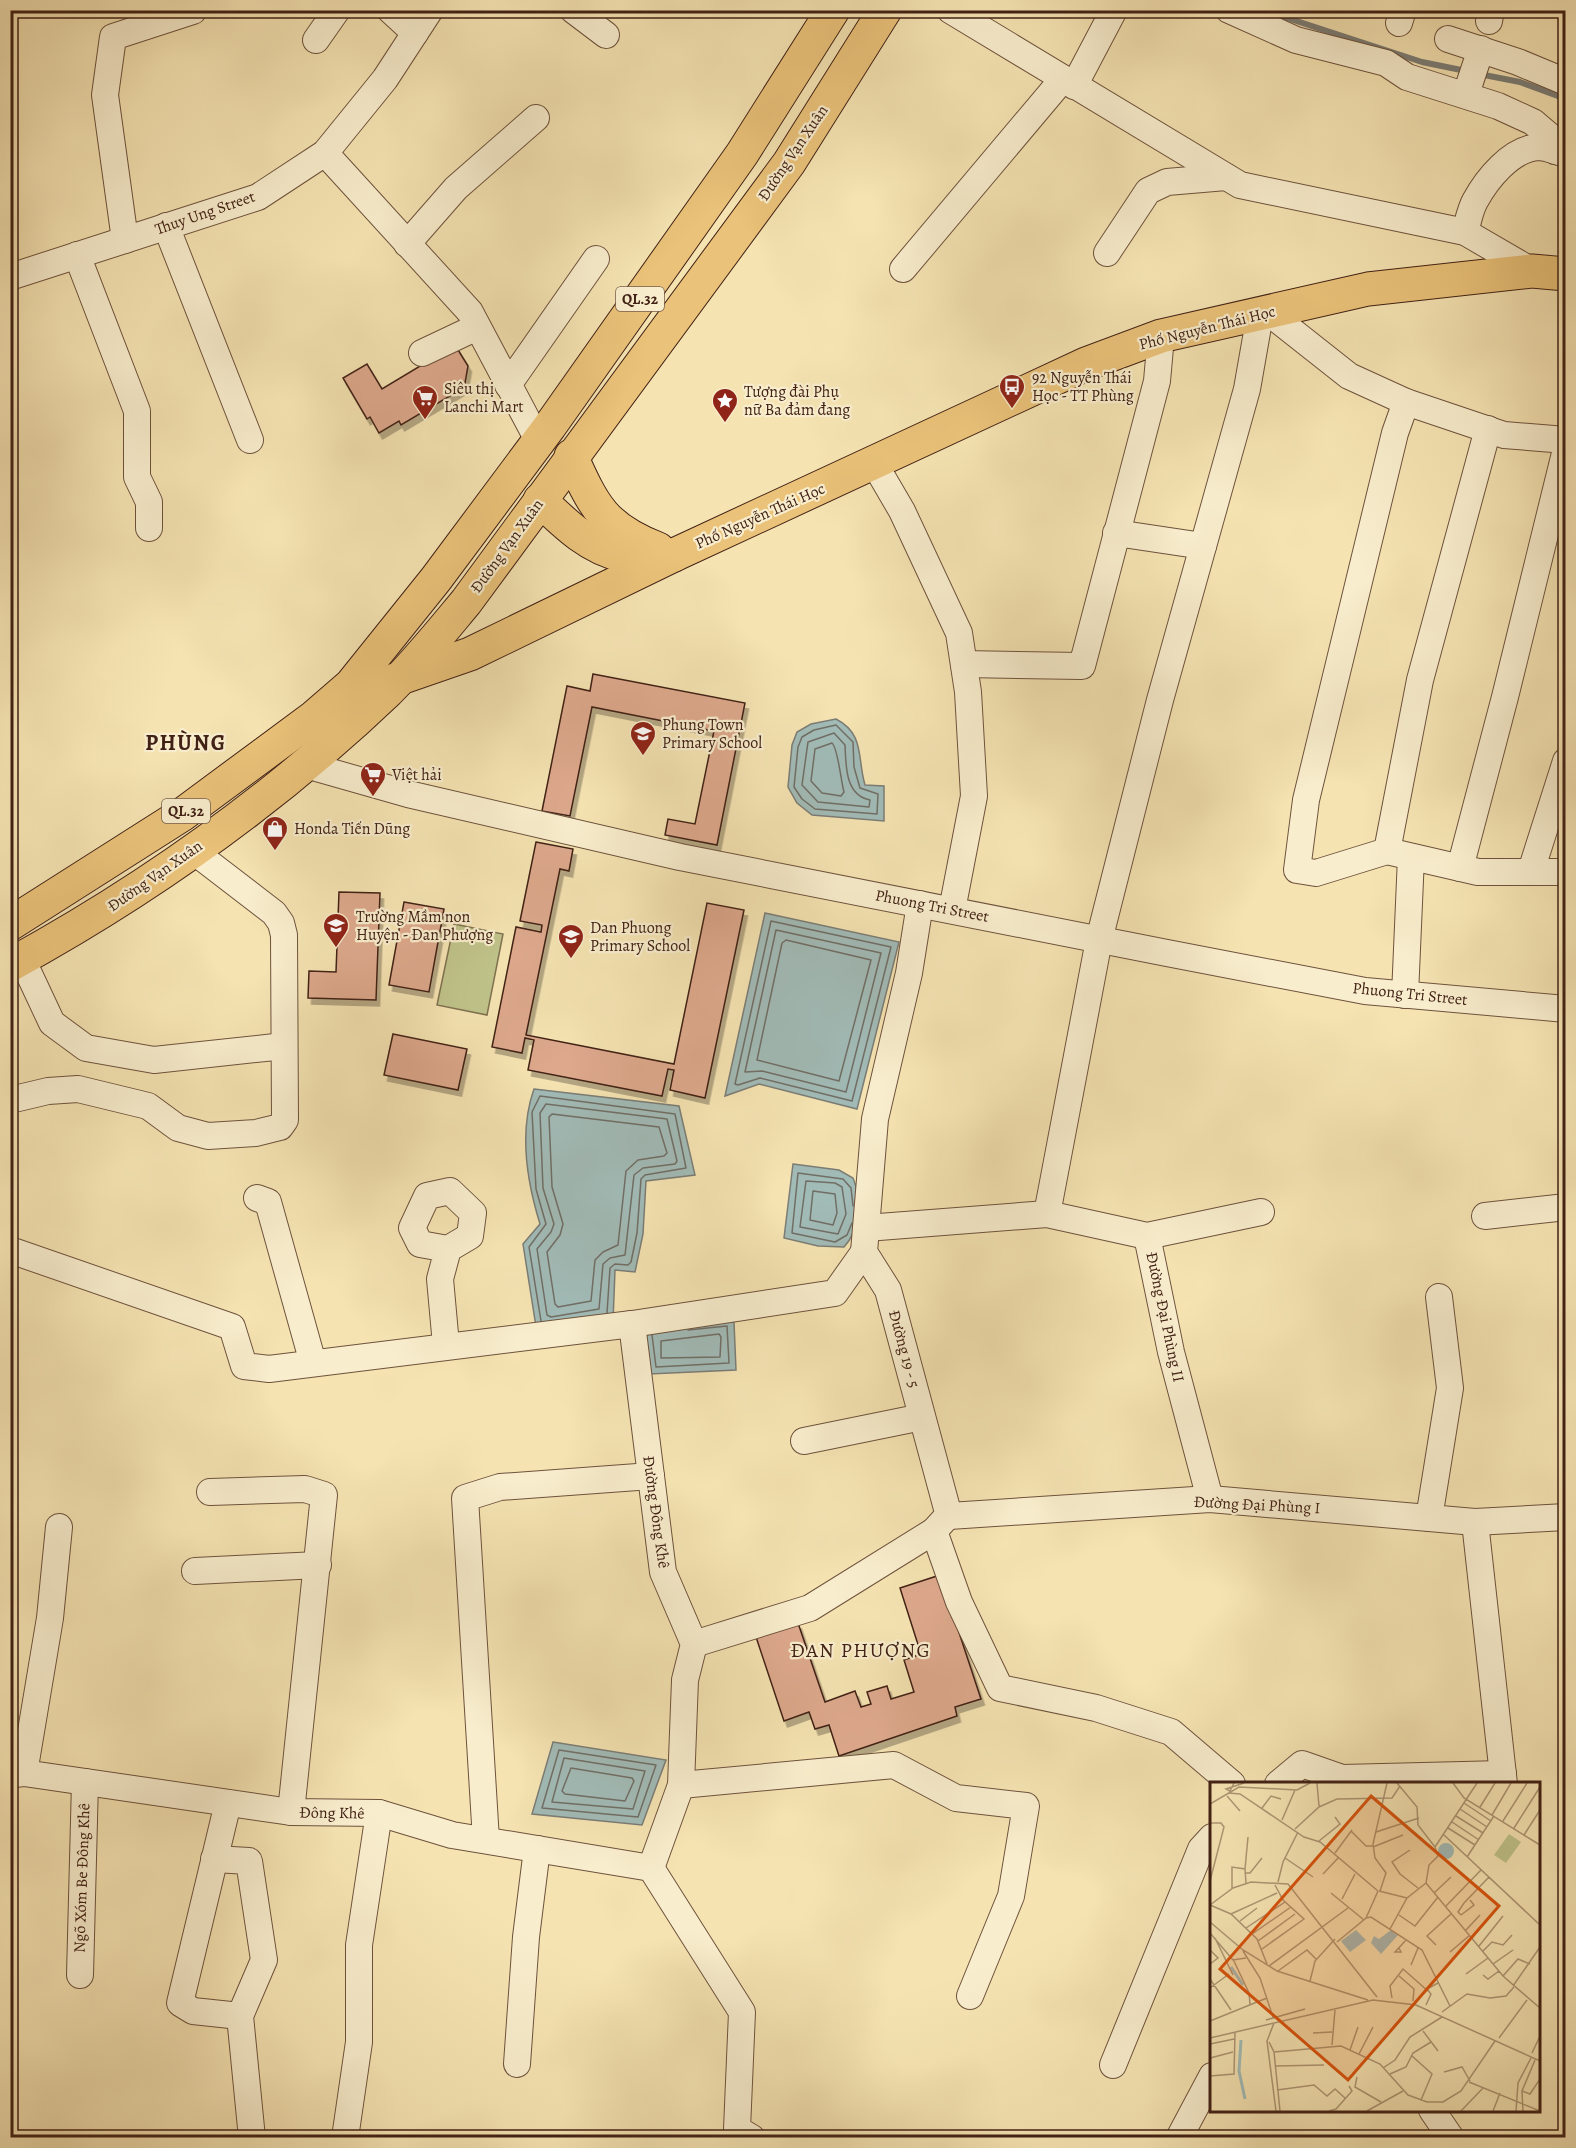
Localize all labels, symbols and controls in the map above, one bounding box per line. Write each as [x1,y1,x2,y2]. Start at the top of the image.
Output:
street label: Đường Vạn Xuân [753,100,833,205]
street label: Thuy Ung Street [152,186,258,240]
road number: QL.32 [616,287,664,311]
street label: Phố Nguyễn Thái Học [1137,300,1278,356]
place label: 92 Nguyễn Thái Học - TT Phùng [1032,367,1134,407]
bus stop icon: 92 Nguyễn Thái Học - TT Phùng [997,372,1027,410]
place label: Siêu thị Lanchi Mart [444,378,524,418]
place label: Tượng đài Phụ nữ Ba đảm đang [744,381,850,421]
supermarket icon: Siêu thị Lanchi Mart [410,383,440,421]
place icon: Tượng đài Phụ nữ Ba đảm đang [710,386,740,424]
street label: Phố Nguyễn Thái Học [692,477,829,554]
street label: Đường Vạn Xuân [465,494,549,598]
place label: Phung Town Primary School [662,714,762,754]
school or university icon: Phung Town Primary School [628,719,658,757]
district label: PHÙNG [145,728,227,758]
supermarket icon: Việt hải [358,760,388,798]
place label: Việt hải [391,764,442,786]
road number: QL.32 [162,799,210,823]
shop icon: Honda Tiến Dũng [260,814,290,852]
place label: Honda Tiến Dũng [294,818,410,840]
street label: Đường Vạn Xuân [103,835,207,917]
street label: Phuong Tri Street [873,884,991,928]
place label: Trường Mầm non Huyện - Đan Phượng [356,906,493,946]
school or university icon: Trường Mầm non Huyện - Đan Phượng [321,911,351,949]
place label: Dan Phuong Primary School [590,917,690,957]
school or university icon: Dan Phuong Primary School [556,922,586,960]
street label: Phuong Tri Street [1351,977,1469,1011]
street label: Đường Đại Phùng II [1140,1250,1190,1384]
street label: Đường 19 - 5 [883,1308,925,1391]
street label: Đường Đông Khê [637,1454,675,1570]
street label: Đường Đại Phùng I [1193,1491,1321,1519]
district label: ĐAN PHƯỢNG [791,1637,931,1664]
inset map [1210,1782,1540,2112]
street label: Đông Khê [299,1801,365,1825]
street label: Ngõ Xóm Be Đông Khê [68,1803,96,1953]

